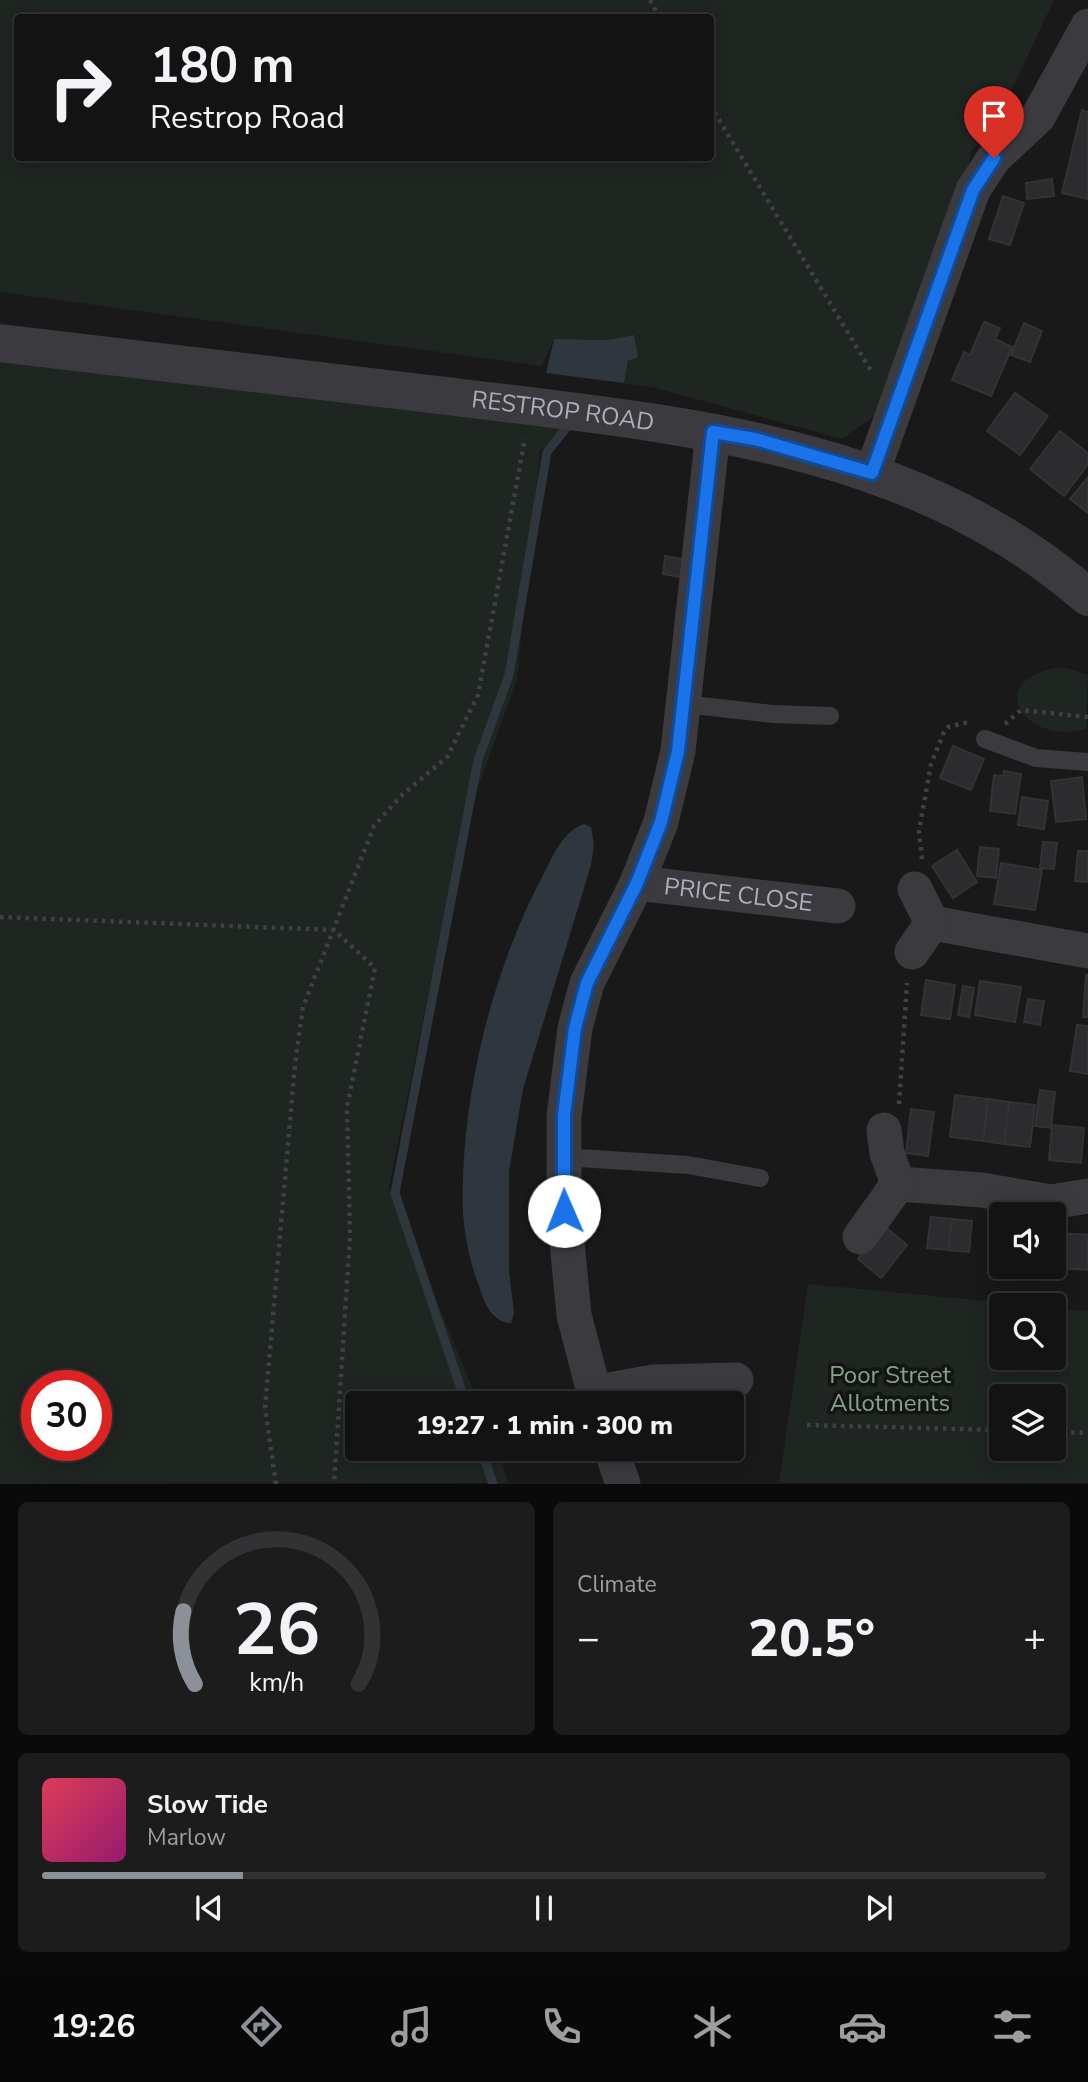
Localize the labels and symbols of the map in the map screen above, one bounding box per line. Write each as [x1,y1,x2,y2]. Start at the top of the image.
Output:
pin [964,86,1024,158]
street label: RESTROP ROAD [470,383,656,439]
street label: PRICE CLOSE [662,870,814,919]
position arrow [527,1174,601,1248]
park label: Poor Street Allotments [829,1359,951,1419]
speed limit sign: 30 [21,1370,112,1461]

